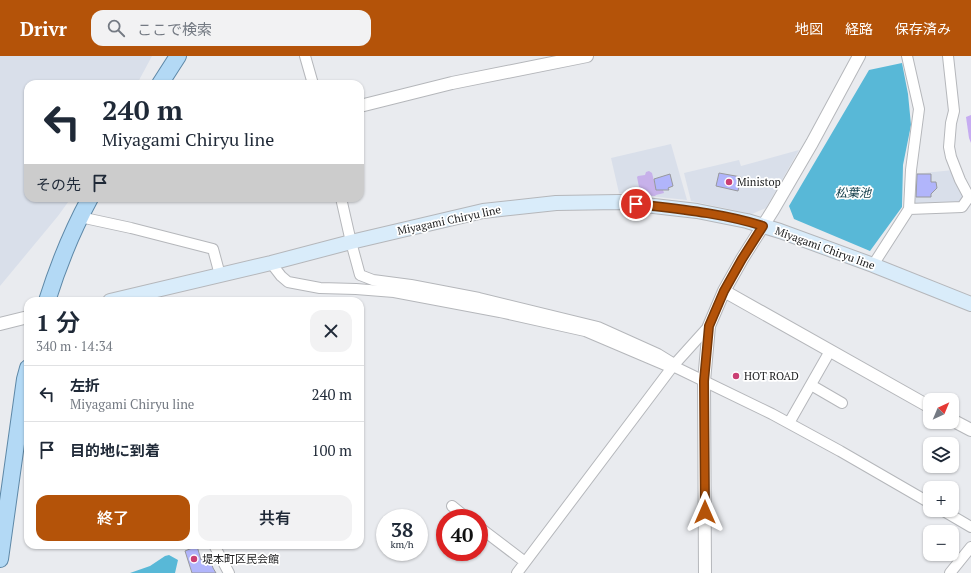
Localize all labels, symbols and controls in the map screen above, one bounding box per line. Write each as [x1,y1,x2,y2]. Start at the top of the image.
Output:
search box [91,10,371,46]
text: Drivr [20,16,67,41]
icon: search [105,17,127,39]
text: ここで検索 [137,19,212,39]
text: 地図 [795,19,823,38]
text: 経路 [845,19,873,38]
text: 保存済み [895,19,951,38]
text: 240 m [102,91,183,128]
icon: left [36,96,88,148]
text: Miyagami Chiryu line [102,127,274,151]
icon: arrive [89,172,111,194]
text: その先 [36,174,81,194]
place label: Ministop [737,175,781,189]
marker: Ministop [724,177,734,187]
water label: 松葉池 [835,185,872,200]
pin [619,187,653,221]
icon: arrive [625,193,647,215]
street label: Miyagami Chiryu line [396,202,502,238]
street label: Miyagami Chiryu line [773,223,877,273]
text: 1 分 [36,306,80,338]
button: close [310,310,352,352]
text: 340 m · 14:34 [36,337,113,355]
place label: HOT ROAD [744,369,799,383]
marker: HOT ROAD [731,371,741,381]
text: 左折 [70,375,100,395]
icon: left [36,383,58,405]
text: 240 m [311,384,352,404]
north arrow [923,393,959,429]
map controls [923,393,959,561]
text: Miyagami Chiryu line [70,395,194,413]
button: layers [923,437,959,473]
icon: arrive [36,439,58,461]
text: 目的地に到着 [70,440,160,460]
text: 100 m [311,440,352,460]
button: + [923,481,959,517]
position arrow [684,491,726,533]
button: 終了 [36,495,190,541]
button: 共有 [198,495,352,541]
speed limit sign: 40 [436,509,488,561]
text: 38 [391,516,413,543]
button: − [923,525,959,561]
text: km/h [390,538,414,551]
place label: 堤本町区民会館 [202,552,279,566]
marker: 堤本町区民会館 [189,554,199,564]

